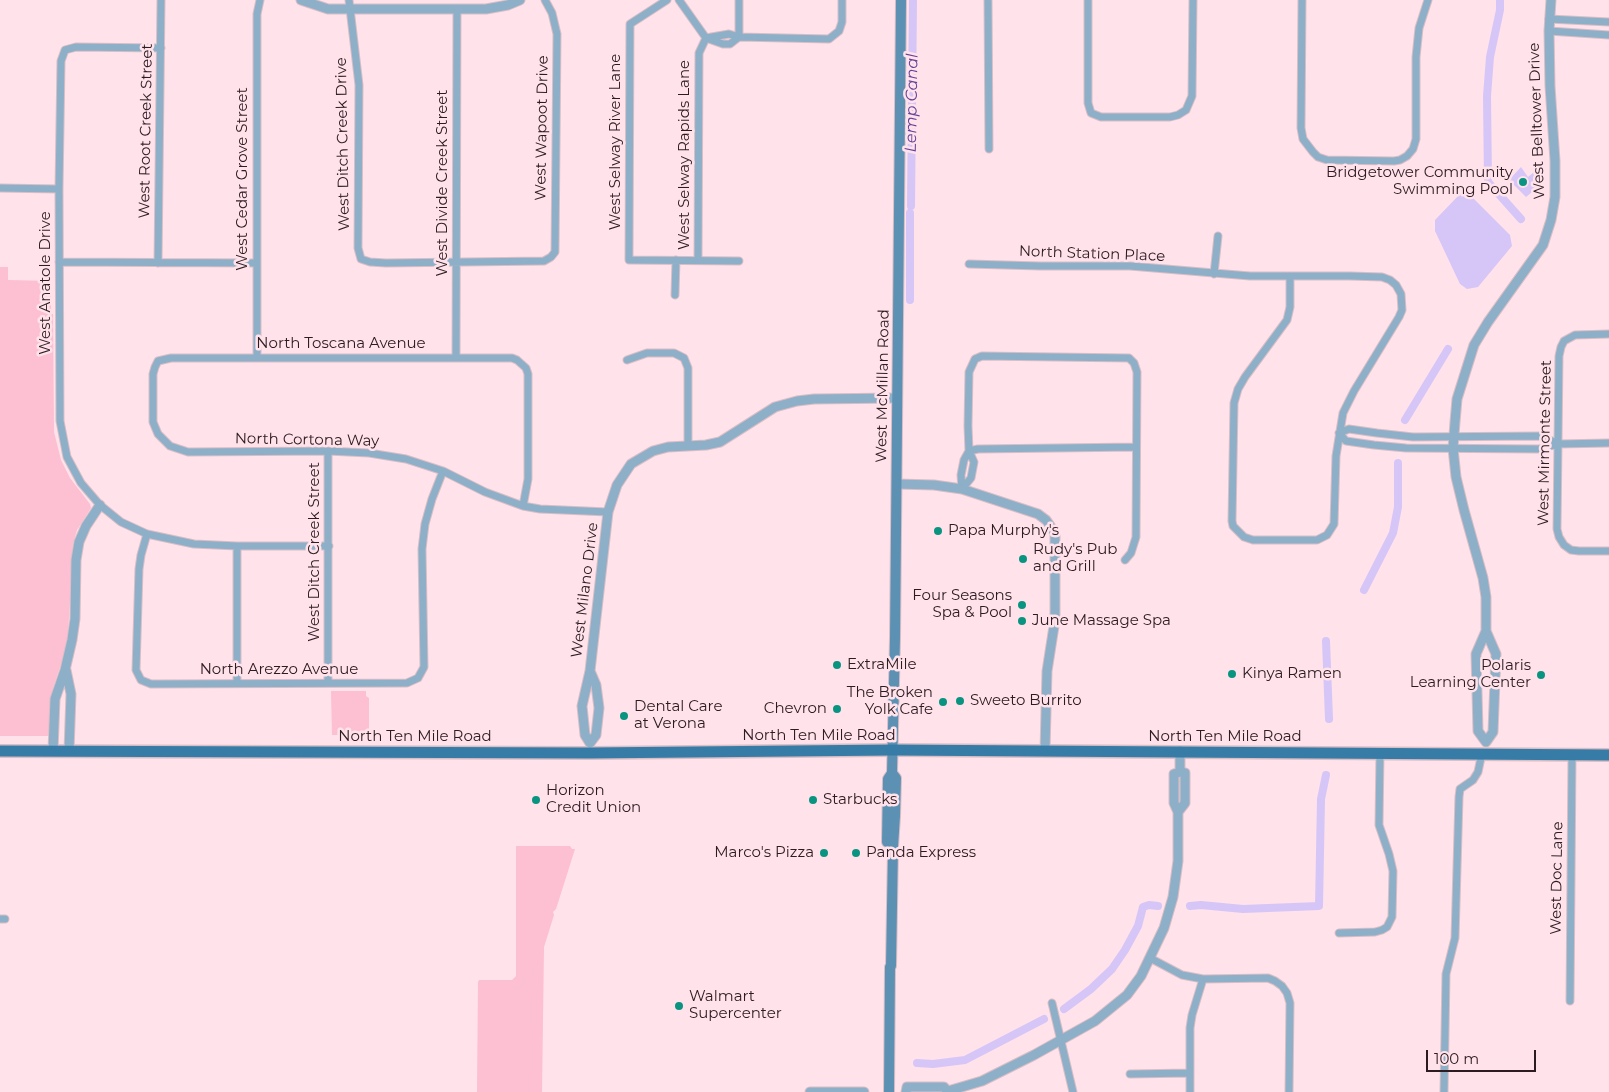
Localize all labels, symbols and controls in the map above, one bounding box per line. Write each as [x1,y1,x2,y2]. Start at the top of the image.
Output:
street label: West Belltower Drive [1525,42,1549,200]
street label: West Root Creek Street [135,43,157,219]
water label: Lemp Canal [902,53,922,153]
street label: West Selway River Lane [607,54,625,230]
street label: West Wapoot Drive [532,55,552,201]
street label: West Ditch Creek Drive [332,57,354,231]
street label: West Selway Rapids Lane [676,60,694,250]
street label: West Cedar Grove Street [234,87,252,271]
street label: West Divide Creek Street [434,90,452,276]
place label: Bridgetower Community Swimming Pool [1326,164,1513,199]
marker: Bridgetower Community Swimming Pool [1517,176,1529,188]
street label: West Anatole Drive [37,211,55,355]
street label: North Station Place [1018,242,1166,266]
street label: West McMillan Road [873,309,893,463]
street label: North Toscana Avenue [256,335,426,353]
street label: West Mirmonte Street [1535,360,1555,526]
street label: North Cortona Way [235,430,379,450]
street label: West Ditch Creek Street [306,462,324,642]
street label: West Milano Drive [568,521,602,659]
place label: Papa Murphy's [948,522,1059,540]
marker: Papa Murphy's [932,525,944,537]
place label: Rudy's Pub and Grill [1033,541,1117,576]
marker: Rudy's Pub and Grill [1017,553,1029,565]
place label: Four Seasons Spa & Pool [912,587,1012,622]
marker: Four Seasons Spa & Pool [1016,599,1028,611]
place label: June Massage Spa [1032,612,1171,630]
marker: June Massage Spa [1016,615,1028,627]
place label: ExtraMile [847,656,917,674]
place label: Polaris Learning Center [1410,657,1531,692]
marker: ExtraMile [831,659,843,671]
street label: North Arezzo Avenue [200,661,358,679]
place label: Kinya Ramen [1242,665,1342,683]
marker: Kinya Ramen [1226,668,1238,680]
marker: Polaris Learning Center [1535,669,1547,681]
place label: The Broken Yolk Cafe [847,684,933,719]
place label: Sweeto Burrito [970,692,1082,710]
marker: Sweeto Burrito [954,695,966,707]
marker: The Broken Yolk Cafe [937,696,949,708]
place label: Dental Care at Verona [634,698,722,733]
place label: Chevron [764,700,827,718]
marker: Chevron [831,703,843,715]
marker: Dental Care at Verona [618,710,630,722]
street label: North Ten Mile Road [742,727,896,745]
street label: North Ten Mile Road [338,728,492,746]
street label: North Ten Mile Road [1148,728,1302,746]
place label: Horizon Credit Union [546,782,641,817]
place label: Starbucks [823,791,897,809]
marker: Horizon Credit Union [530,794,542,806]
marker: Starbucks [807,794,819,806]
street label: West Doc Lane [1547,821,1567,935]
place label: Marco's Pizza [714,844,814,862]
place label: Panda Express [866,844,976,862]
marker: Marco's Pizza [818,847,830,859]
marker: Panda Express [850,847,862,859]
place label: Walmart Supercenter [689,988,782,1023]
marker: Walmart Supercenter [673,1000,685,1012]
scale bar [1429,1040,1539,1072]
text: 100 m [1434,1049,1479,1068]

